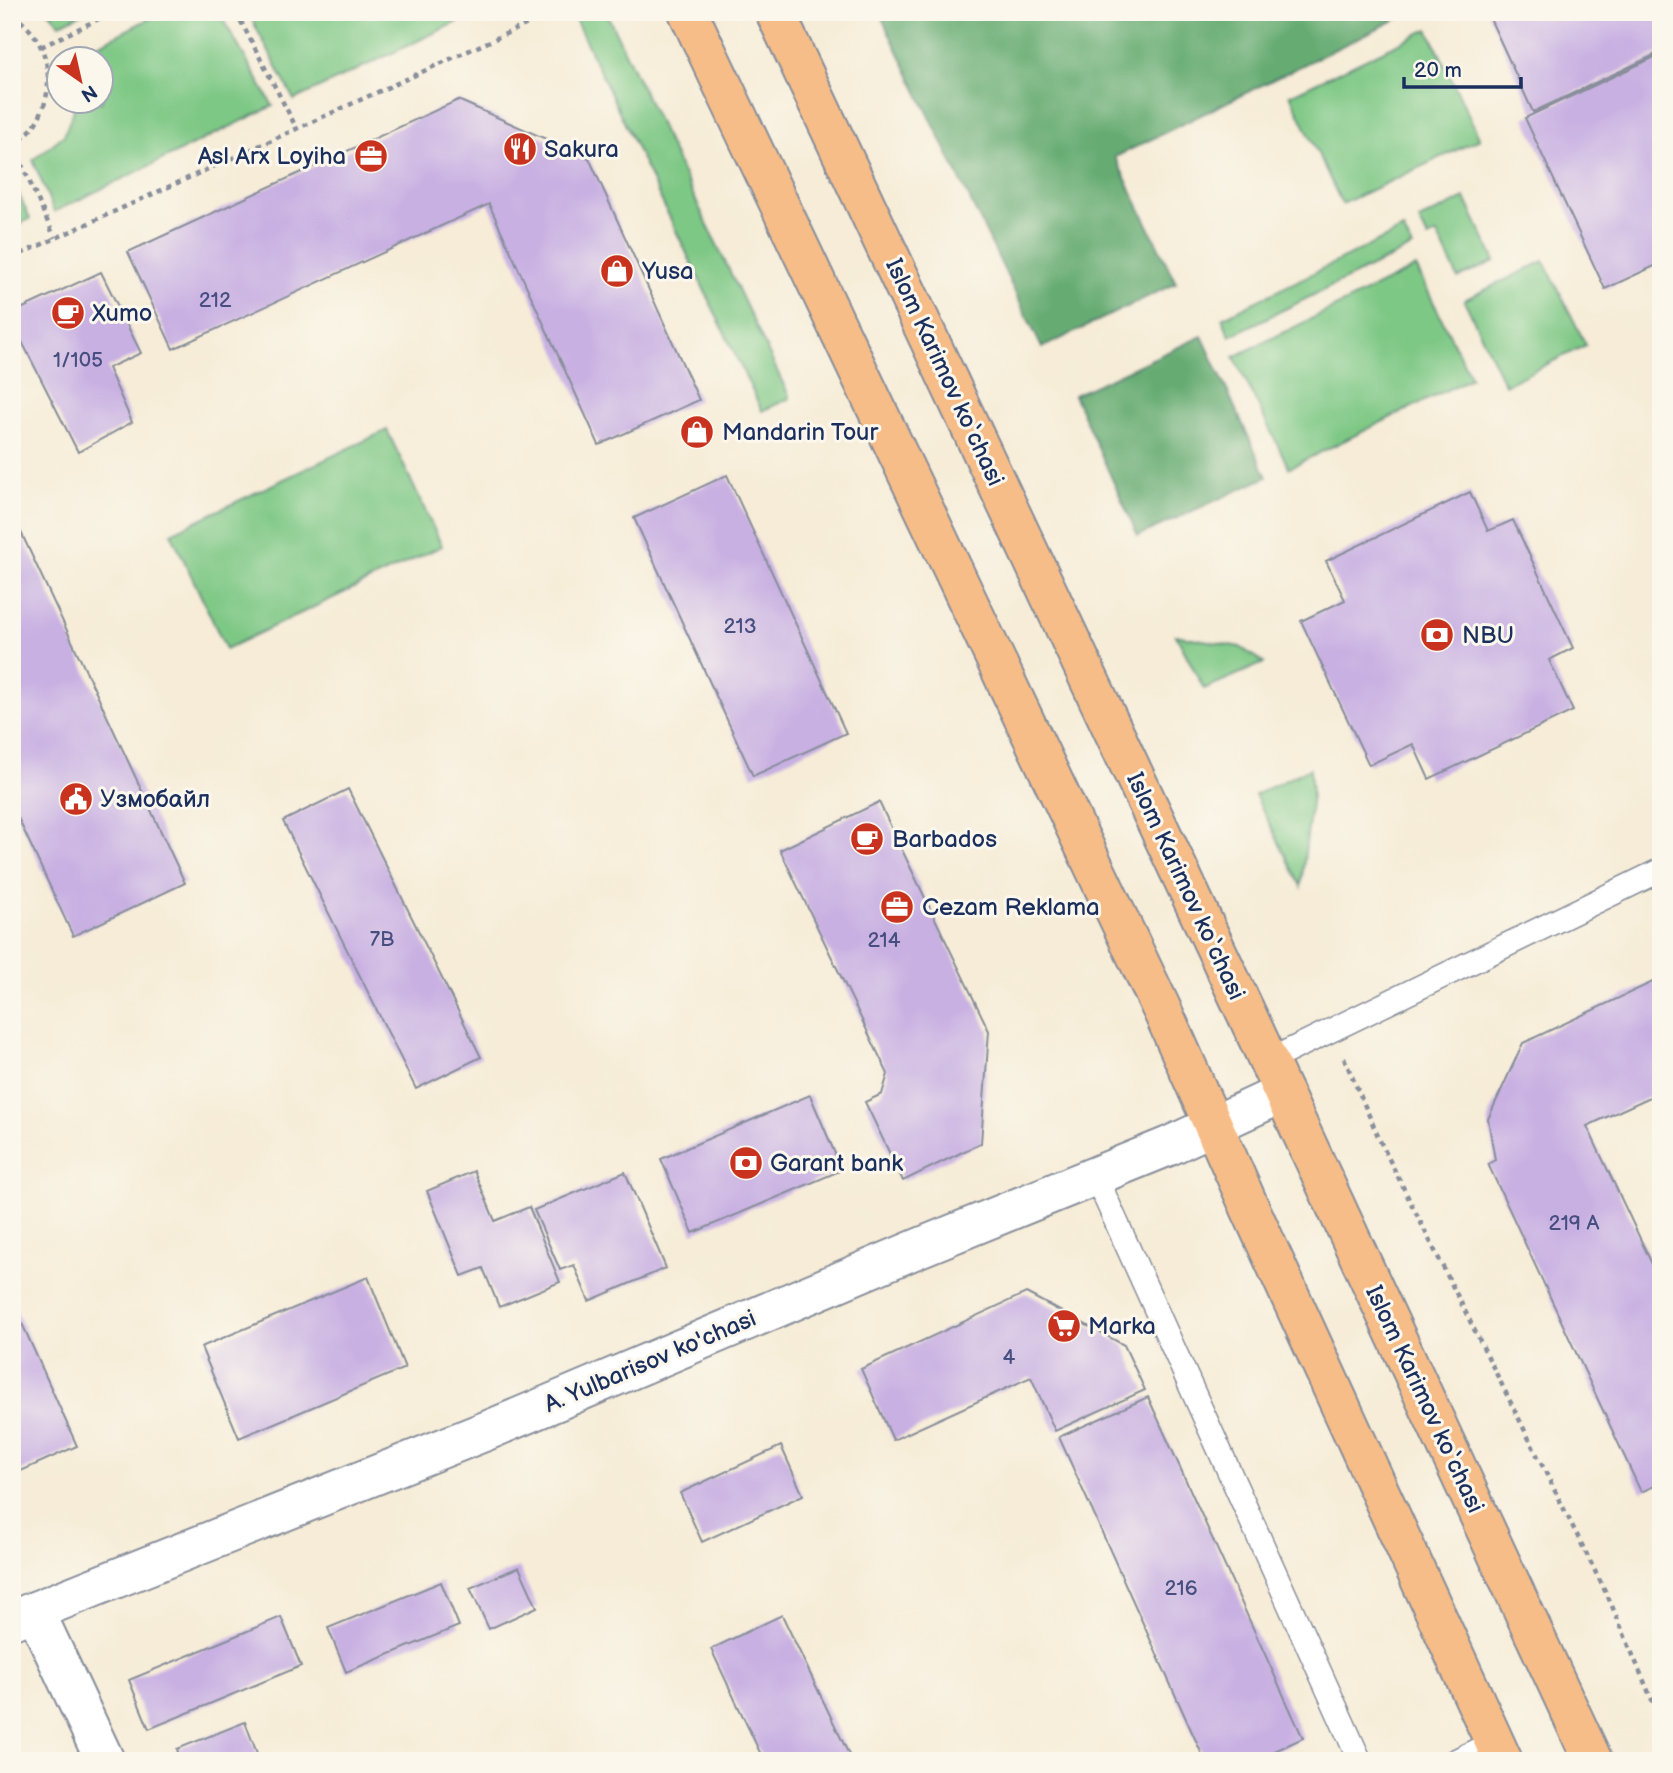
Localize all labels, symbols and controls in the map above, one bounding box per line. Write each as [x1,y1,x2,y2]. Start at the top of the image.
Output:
north arrow [46,46,116,116]
scale bar [1404,46,1521,90]
text: 20 m [1414,58,1462,83]
text: N [76,79,101,106]
restaurant icon: Sakura [501,130,539,168]
place label: Sakura [544,135,619,164]
office icon: Asl Arx Loyiha [352,137,390,175]
place label: Asl Arx Loyiha [198,142,346,171]
shop icon: Yusa [598,252,636,290]
street label: Islom Karimov ko‘chasi [879,254,1010,490]
place label: Yusa [641,257,694,286]
house number: 212 [199,288,232,313]
cafe icon: Xumo [49,294,87,332]
place label: Xumo [91,299,152,328]
house number: 1/105 [53,348,103,373]
shop icon: Mandarin Tour [678,413,716,451]
place label: Mandarin Tour [722,418,878,447]
house number: 213 [723,614,757,639]
bank icon: NBU [1418,616,1456,654]
place label: NBU [1462,621,1514,650]
street label: Islom Karimov ko‘chasi [1120,768,1251,1004]
public building icon: Узмобайл [57,780,95,818]
place label: Узмобайл [100,785,210,814]
cafe icon: Barbados [848,820,886,858]
place label: Barbados [892,825,997,854]
office icon: Cezam Reklama [878,888,916,926]
place label: Cezam Reklama [922,893,1100,922]
house number: 7B [370,927,394,952]
house number: 214 [867,928,901,953]
bank icon: Garant bank [727,1144,765,1182]
place label: Garant bank [770,1149,903,1178]
house number: 219 A [1549,1211,1600,1236]
street label: Islom Karimov ko‘chasi [1359,1281,1490,1517]
street label: A. Yulbarisov ko'chasi [540,1304,760,1419]
supermarket icon: Marka [1045,1307,1083,1345]
place label: Marka [1088,1312,1156,1341]
house number: 4 [1003,1345,1016,1370]
house number: 216 [1164,1576,1198,1601]

